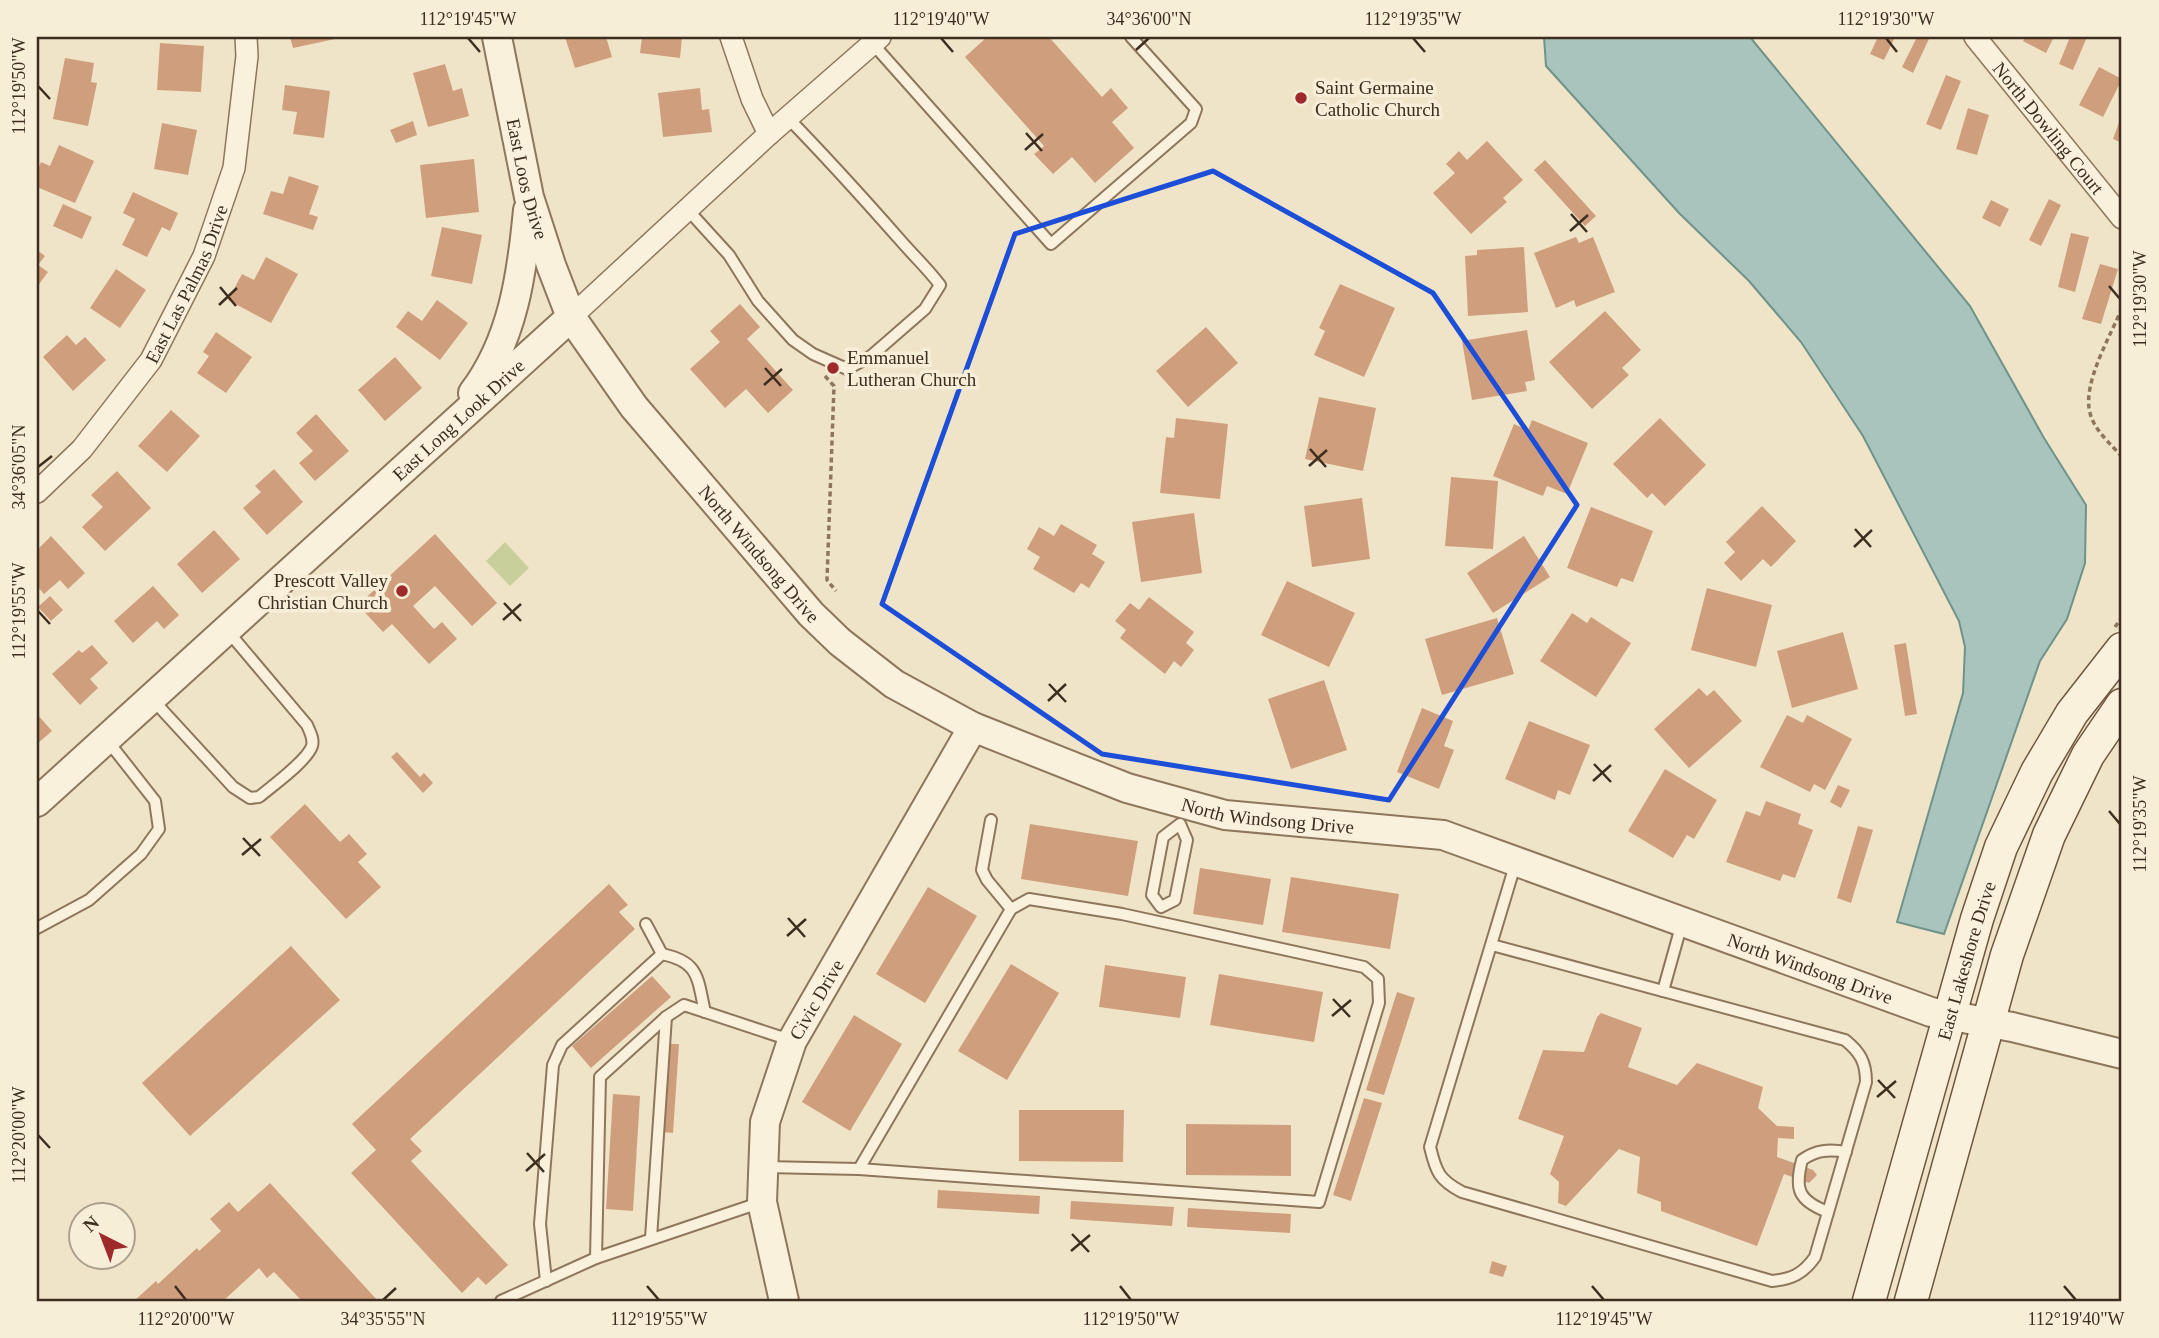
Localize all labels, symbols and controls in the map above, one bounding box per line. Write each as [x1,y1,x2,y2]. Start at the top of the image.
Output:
text: 112°19'45"W [419,9,517,29]
text: 112°19'40"W [892,9,990,29]
text: 34°36'00"N [1107,9,1191,29]
text: 112°19'35"W [1364,9,1462,29]
text: 112°19'30"W [1837,9,1935,29]
text: 112°19'50"W [9,37,29,135]
street label: North Dowling Court [1989,58,2109,199]
place label: Saint Germaine Catholic Church [1315,77,1441,120]
marker: Saint Germaine Catholic Church [1293,90,1309,106]
street label: East Loos Drive [503,117,552,242]
street label: East Las Palmas Drive [141,202,231,367]
text: 112°19'30"W [2130,250,2150,348]
place label: Emmanuel Lutheran Church [847,347,977,390]
street label: East Long Look Drive [388,354,528,485]
marker: Emmanuel Lutheran Church [825,360,841,376]
text: 34°36'05"N [9,425,29,509]
street label: North Windsong Drive [695,481,824,627]
text: 112°19'55"W [9,562,29,660]
place label: Prescott Valley Christian Church [258,570,388,613]
marker: Prescott Valley Christian Church [394,583,410,599]
text: 112°19'35"W [2130,775,2150,873]
street label: North Windsong Drive [1179,793,1355,837]
street label: East Lakeshore Drive [1933,878,1999,1042]
street label: North Windsong Drive [1725,929,1896,1008]
street label: Civic Drive [785,955,847,1043]
text: 112°20'00"W [9,1086,29,1184]
north arrow [66,1202,136,1272]
text: N [79,1211,103,1236]
text: 112°20'00"W [137,1309,235,1329]
text: 34°35'55"N [341,1309,425,1329]
text: 112°19'55"W [610,1309,708,1329]
text: 112°19'50"W [1082,1309,1180,1329]
text: 112°19'45"W [1555,1309,1653,1329]
text: 112°19'40"W [2027,1309,2125,1329]

